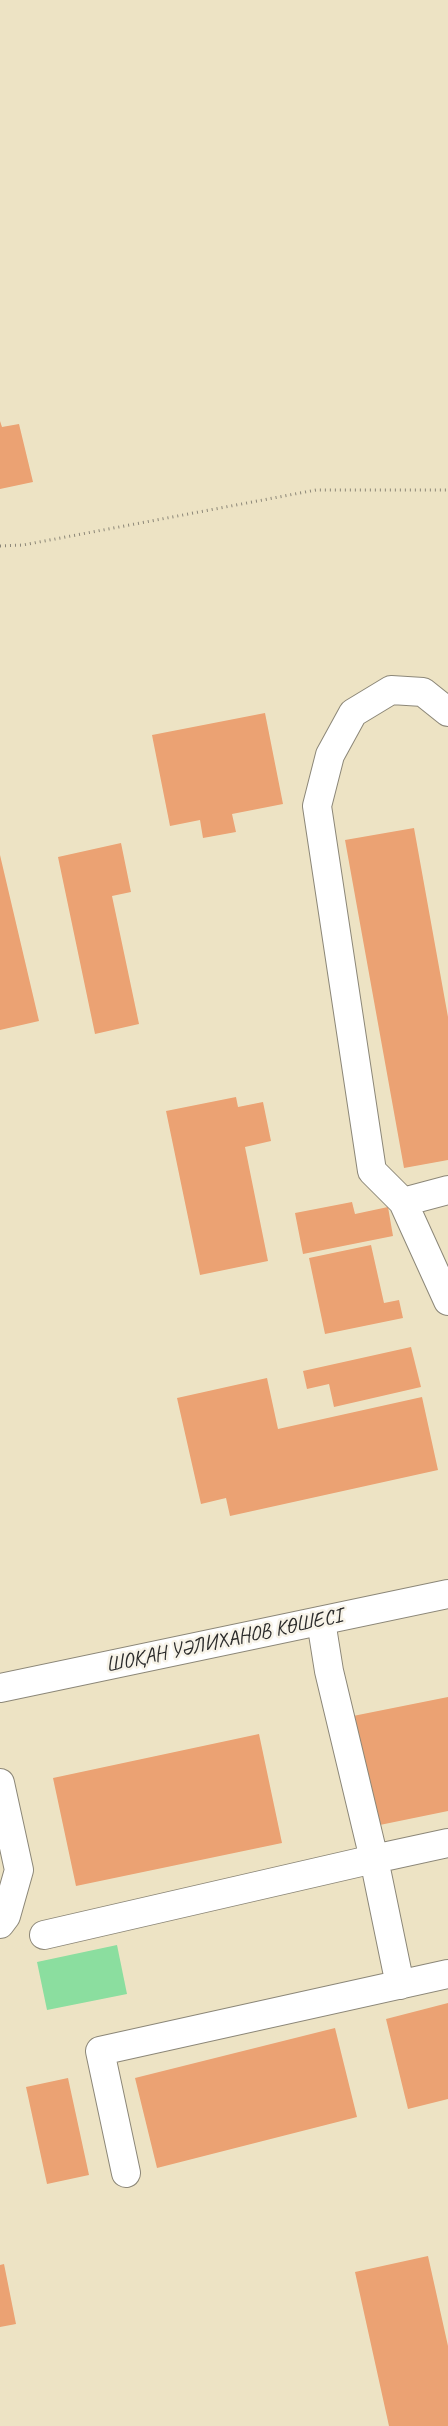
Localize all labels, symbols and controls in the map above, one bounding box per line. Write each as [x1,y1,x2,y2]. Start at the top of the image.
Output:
street label: ШОҚАН УӘЛИХАНОВ КӨШЕСІ [104,1604,344,1678]

